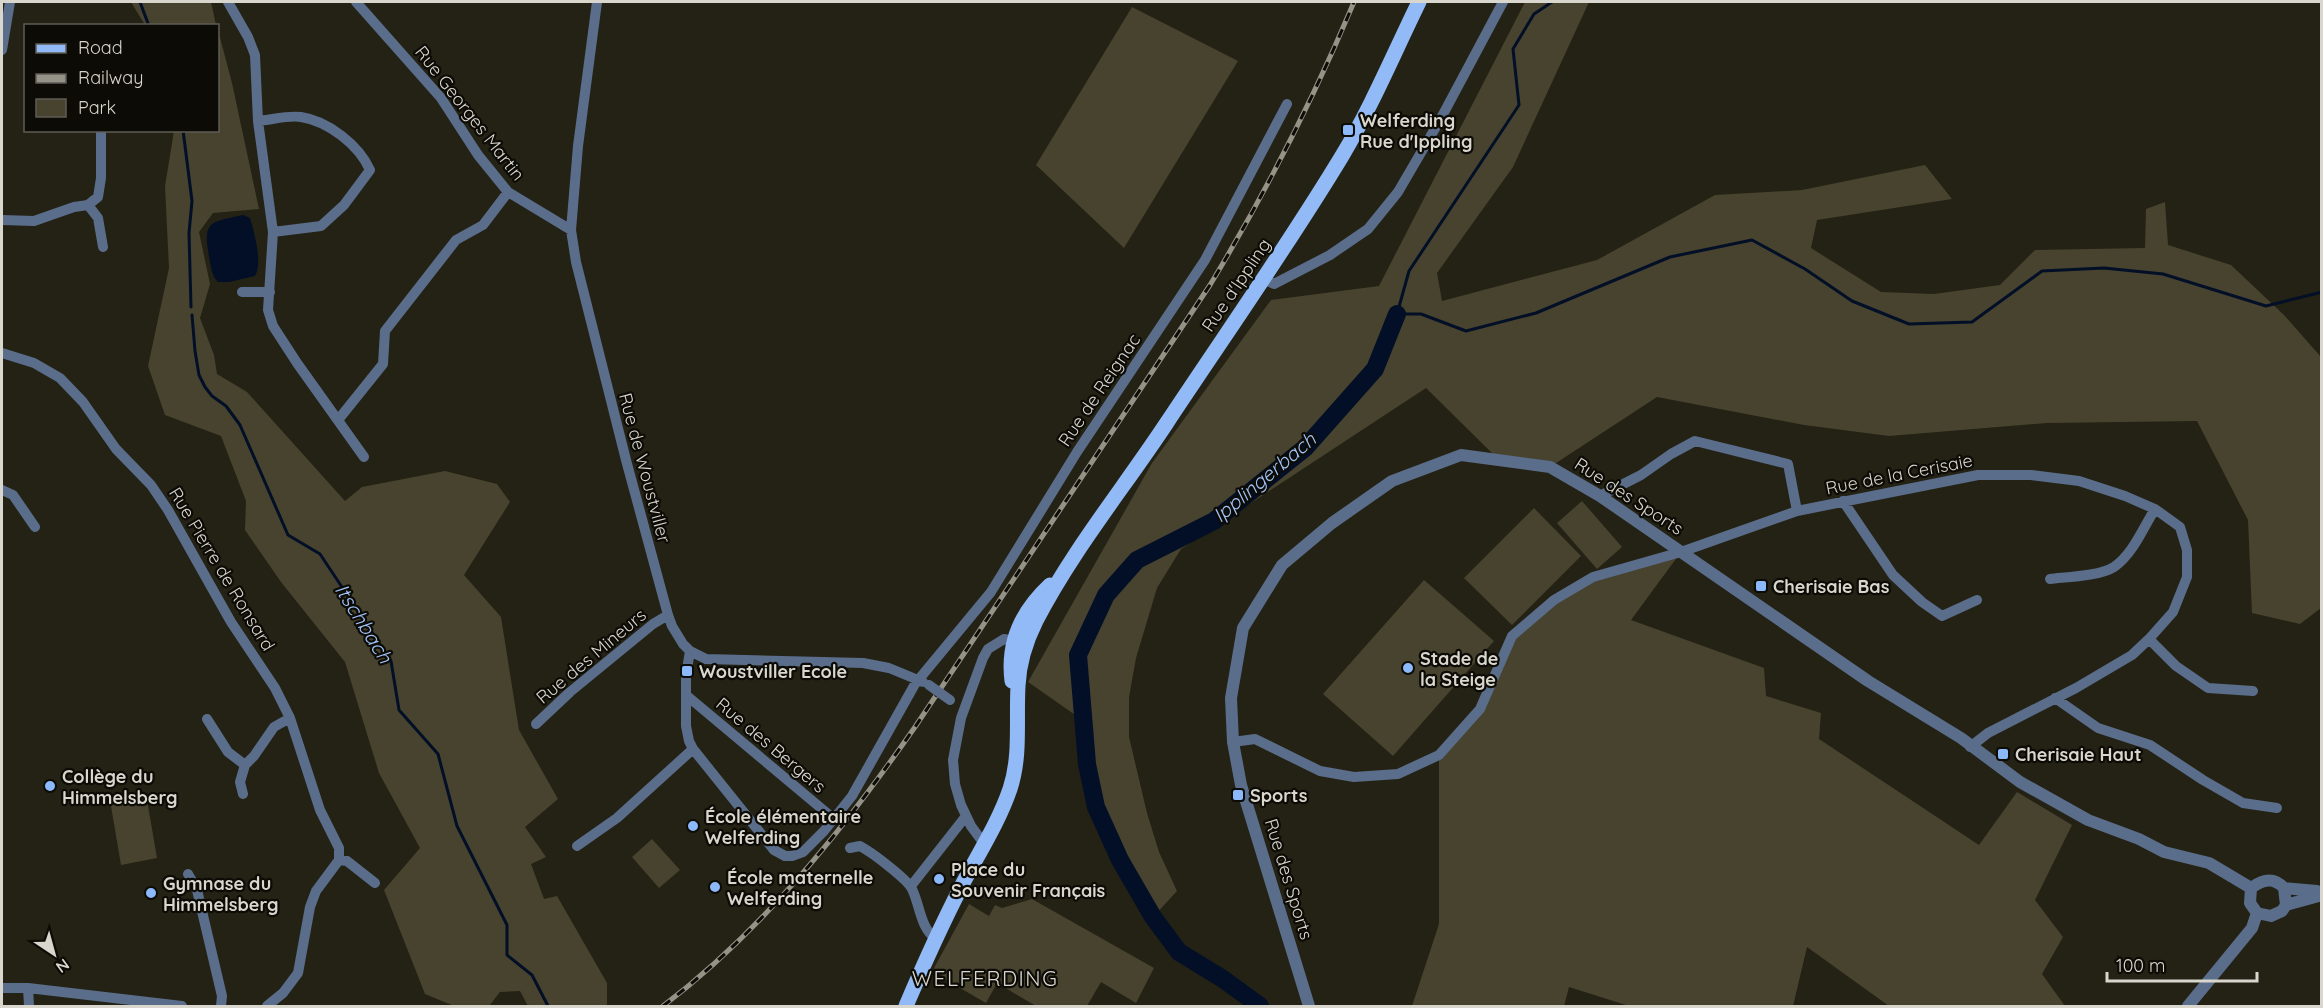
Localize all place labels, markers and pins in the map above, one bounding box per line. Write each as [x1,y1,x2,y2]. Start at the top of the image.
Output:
place label: Welferding Rue d'Ippling [1360,109,1472,153]
marker: Welferding Rue d'Ippling [1341,123,1355,137]
place label: Cherisaie Bas [1773,575,1890,598]
marker: Cherisaie Bas [1754,579,1768,593]
place label: Stade de la Steige [1420,647,1498,691]
place label: Woustviller Ecole [699,660,847,683]
marker: Stade de la Steige [1401,661,1415,675]
marker: Woustviller Ecole [680,664,694,678]
place label: Cherisaie Haut [2015,743,2142,766]
marker: Cherisaie Haut [1996,747,2010,761]
place label: Collège du Himmelsberg [62,765,178,809]
marker: Collège du Himmelsberg [43,779,57,793]
place label: Sports [1250,784,1308,807]
marker: Sports [1231,788,1245,802]
place label: École élémentaire Welferding [705,805,861,849]
marker: École élémentaire Welferding [686,819,700,833]
place label: Place du Souvenir Français [951,858,1106,902]
place label: École maternelle Welferding [727,866,873,910]
place label: Gymnase du Himmelsberg [163,872,279,916]
marker: Place du Souvenir Français [932,872,946,886]
marker: École maternelle Welferding [708,880,722,894]
marker: Gymnase du Himmelsberg [144,886,158,900]

